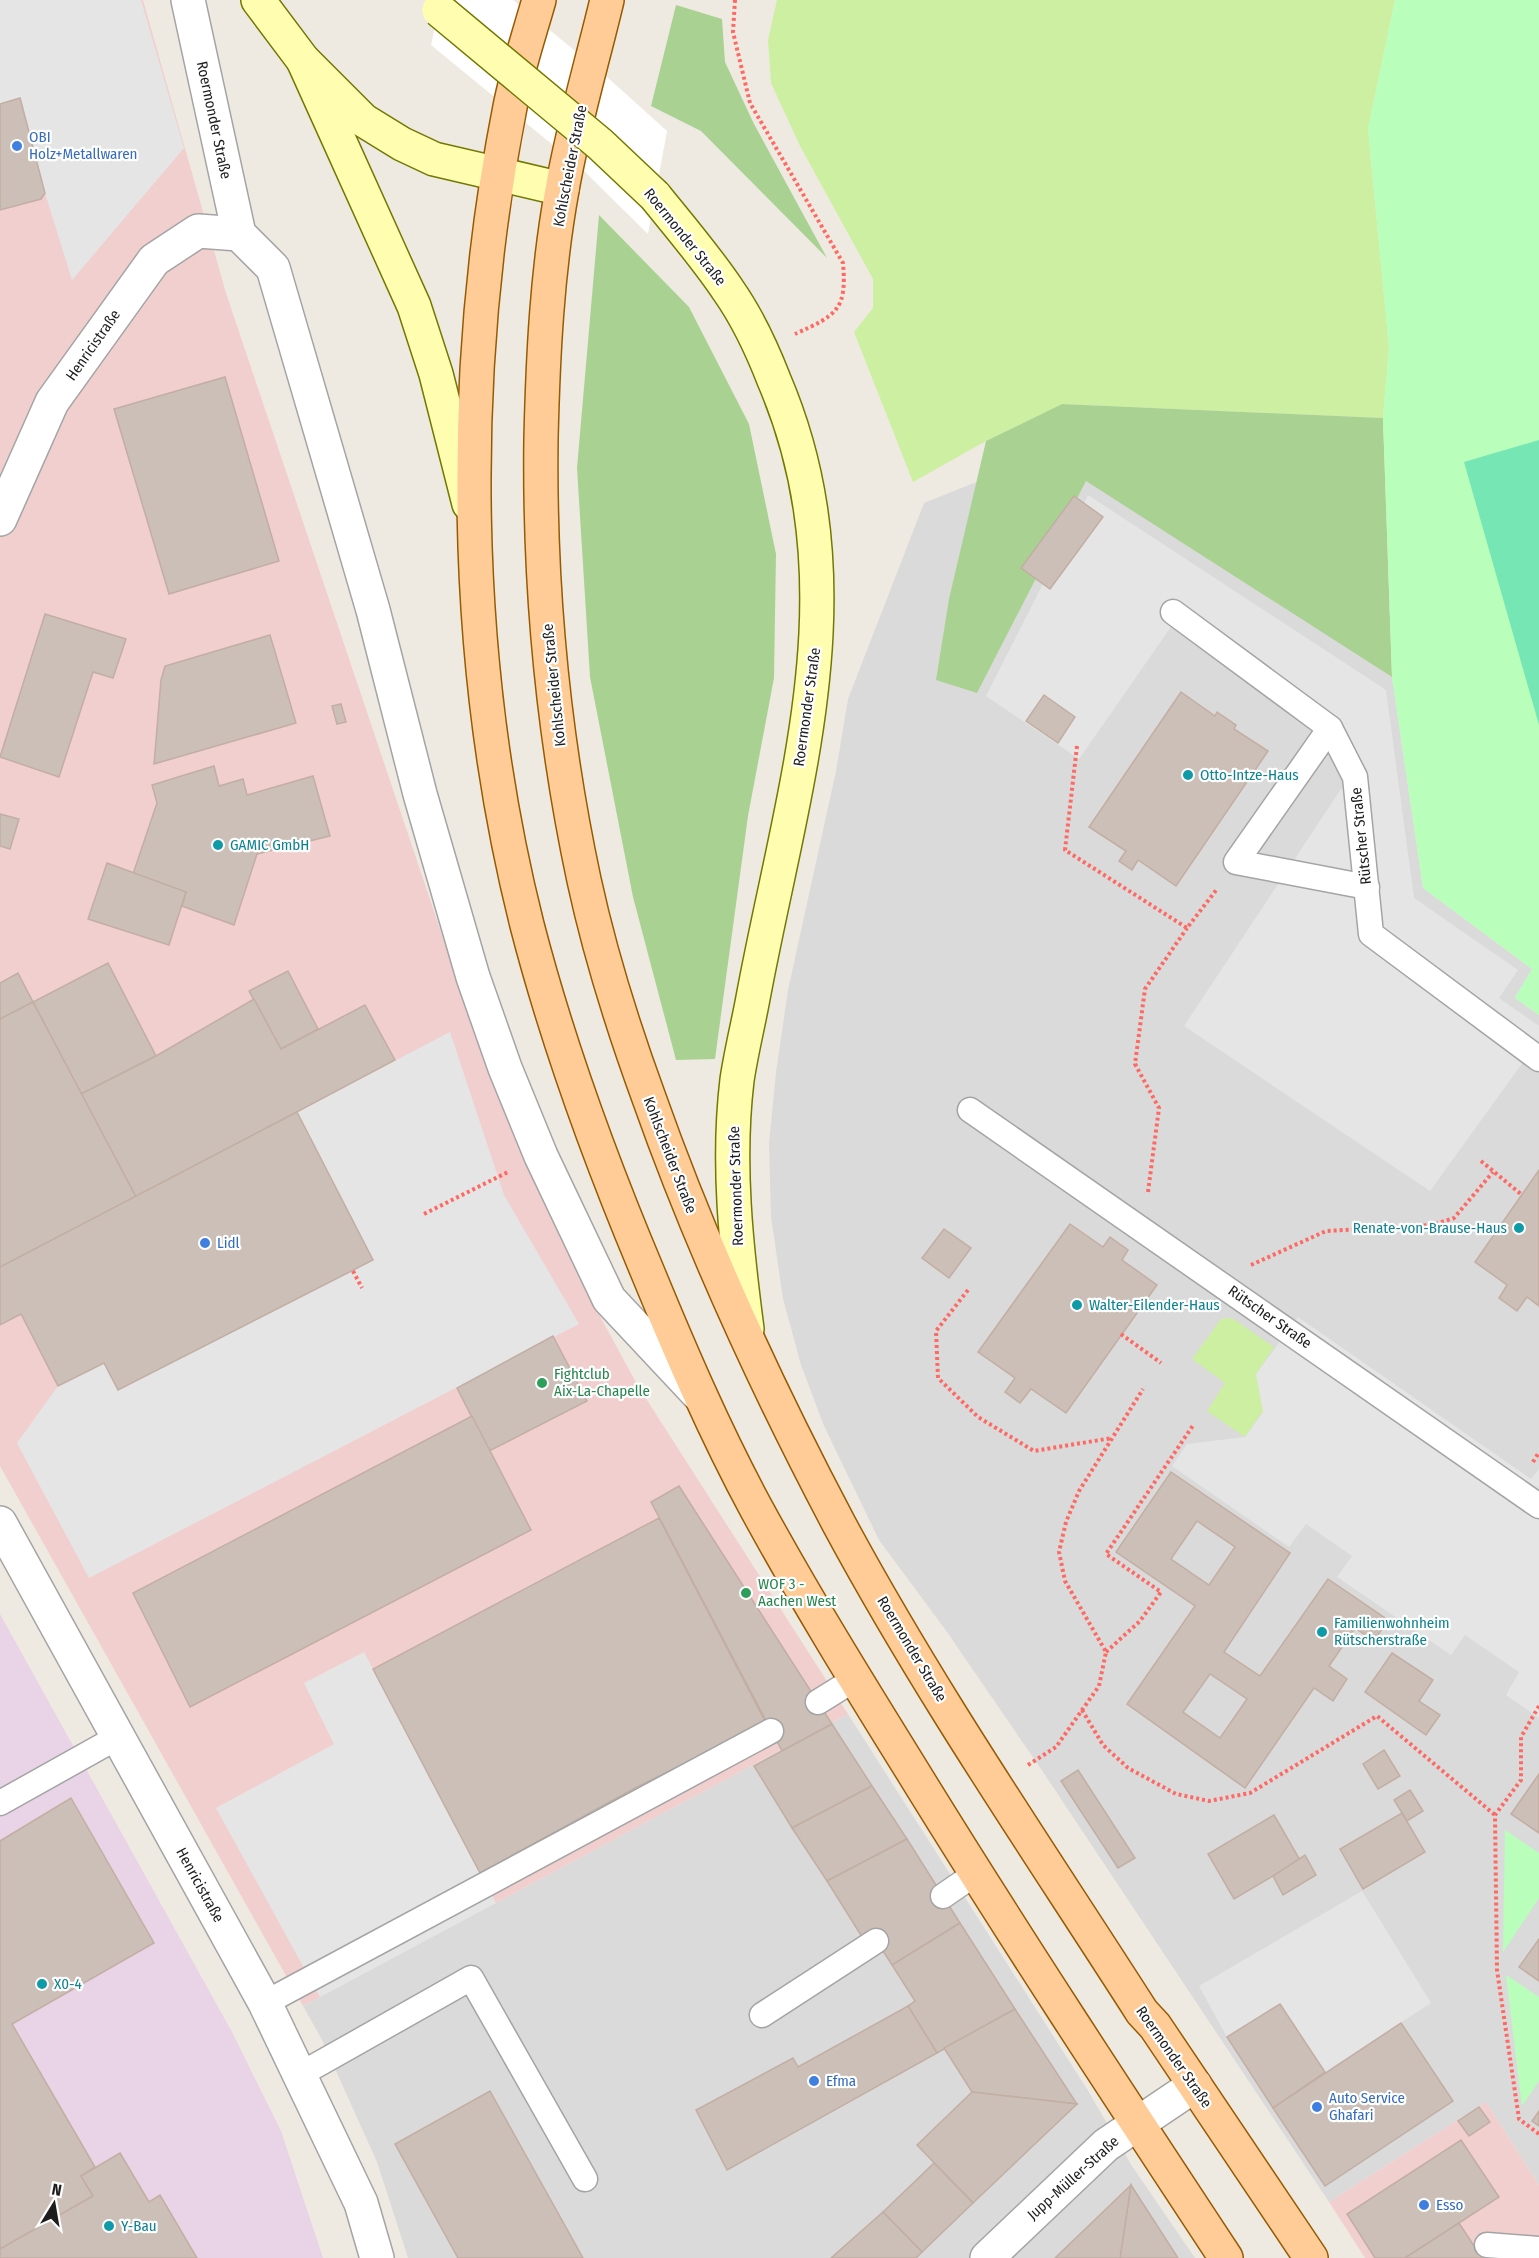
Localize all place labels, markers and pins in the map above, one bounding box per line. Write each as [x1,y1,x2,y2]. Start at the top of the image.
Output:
place label: OBI Holz+Metallwaren [29,128,138,163]
marker: OBI Holz+Metallwaren [10,139,24,153]
place label: Otto-Intze-Haus [1200,766,1299,784]
marker: Otto-Intze-Haus [1181,768,1195,782]
place label: GAMIC GmbH [230,836,309,854]
marker: GAMIC GmbH [211,838,225,852]
place label: Renate-von-Brause-Haus [1353,1219,1507,1237]
marker: Renate-von-Brause-Haus [1512,1221,1526,1235]
place label: Lidl [217,1234,239,1252]
marker: Lidl [198,1236,212,1250]
place label: Walter-Eilender-Haus [1089,1296,1220,1314]
marker: Walter-Eilender-Haus [1070,1298,1084,1312]
place label: Fightclub Aix-La-Chapelle [554,1365,650,1400]
marker: Fightclub Aix-La-Chapelle [535,1376,549,1390]
place label: WOF 3 - Aachen West [758,1575,836,1610]
marker: WOF 3 - Aachen West [739,1586,753,1600]
place label: Familienwohnheim Rütscherstraße [1334,1614,1450,1649]
marker: Familienwohnheim Rütscherstraße [1315,1625,1329,1639]
place label: X0-4 [54,1975,82,1993]
marker: X0-4 [35,1977,49,1991]
place label: Efma [826,2072,856,2090]
marker: Efma [807,2074,821,2088]
place label: Auto Service Ghafari [1329,2089,1405,2124]
marker: Auto Service Ghafari [1310,2100,1324,2114]
place label: Esso [1436,2196,1464,2214]
marker: Esso [1417,2198,1431,2212]
place label: Y-Bau [121,2217,157,2235]
marker: Y-Bau [102,2219,116,2233]

